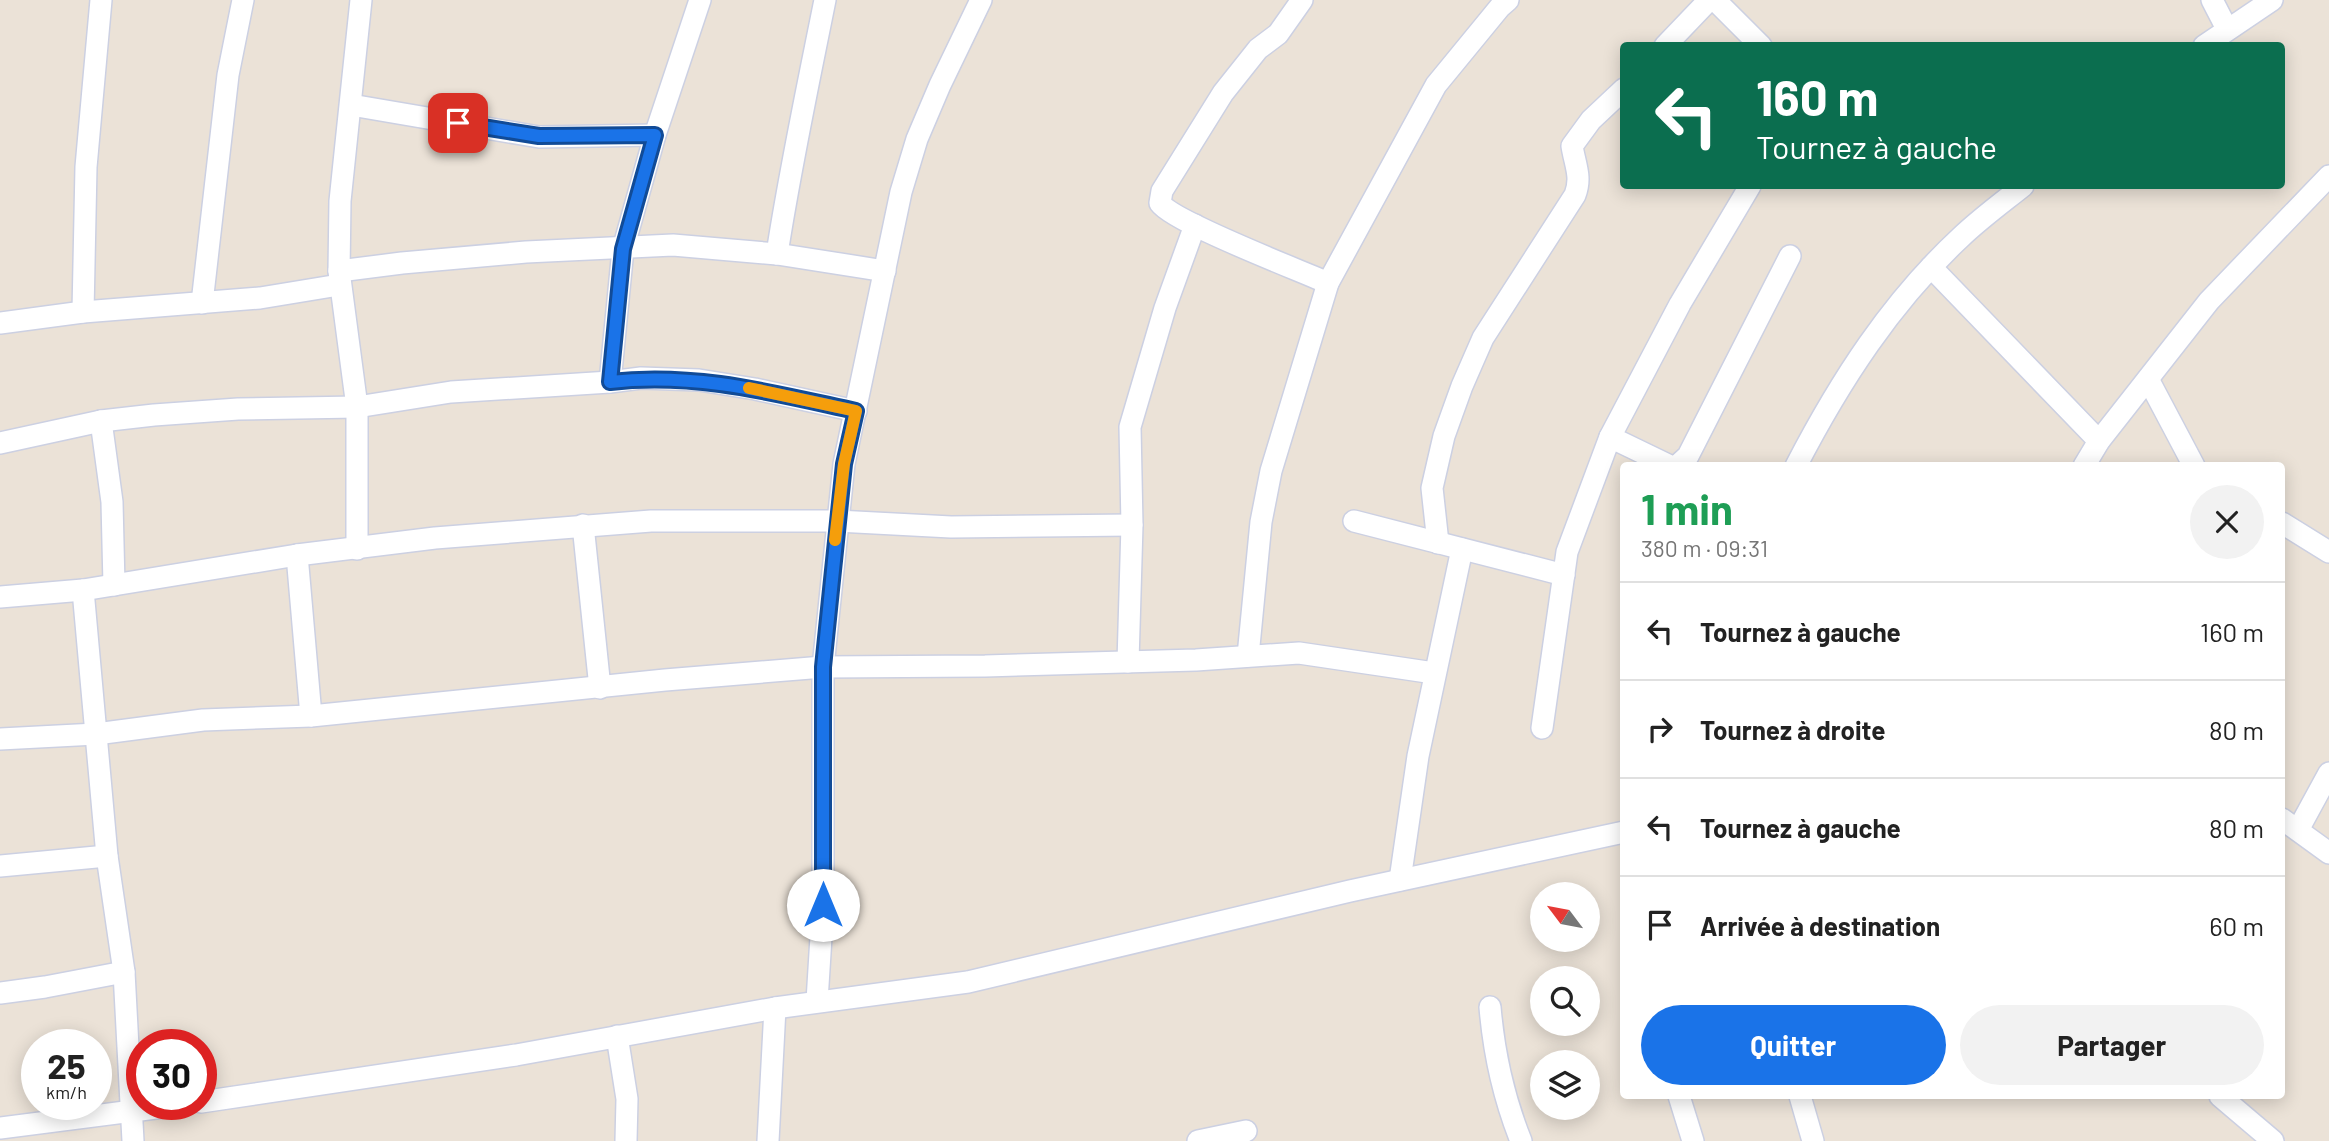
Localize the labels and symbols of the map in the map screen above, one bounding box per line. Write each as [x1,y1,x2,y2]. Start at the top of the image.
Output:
pin [428,93,488,153]
position arrow [786,868,860,942]
north arrow [1530,882,1600,952]
speed limit sign: 30 [126,1029,217,1120]

